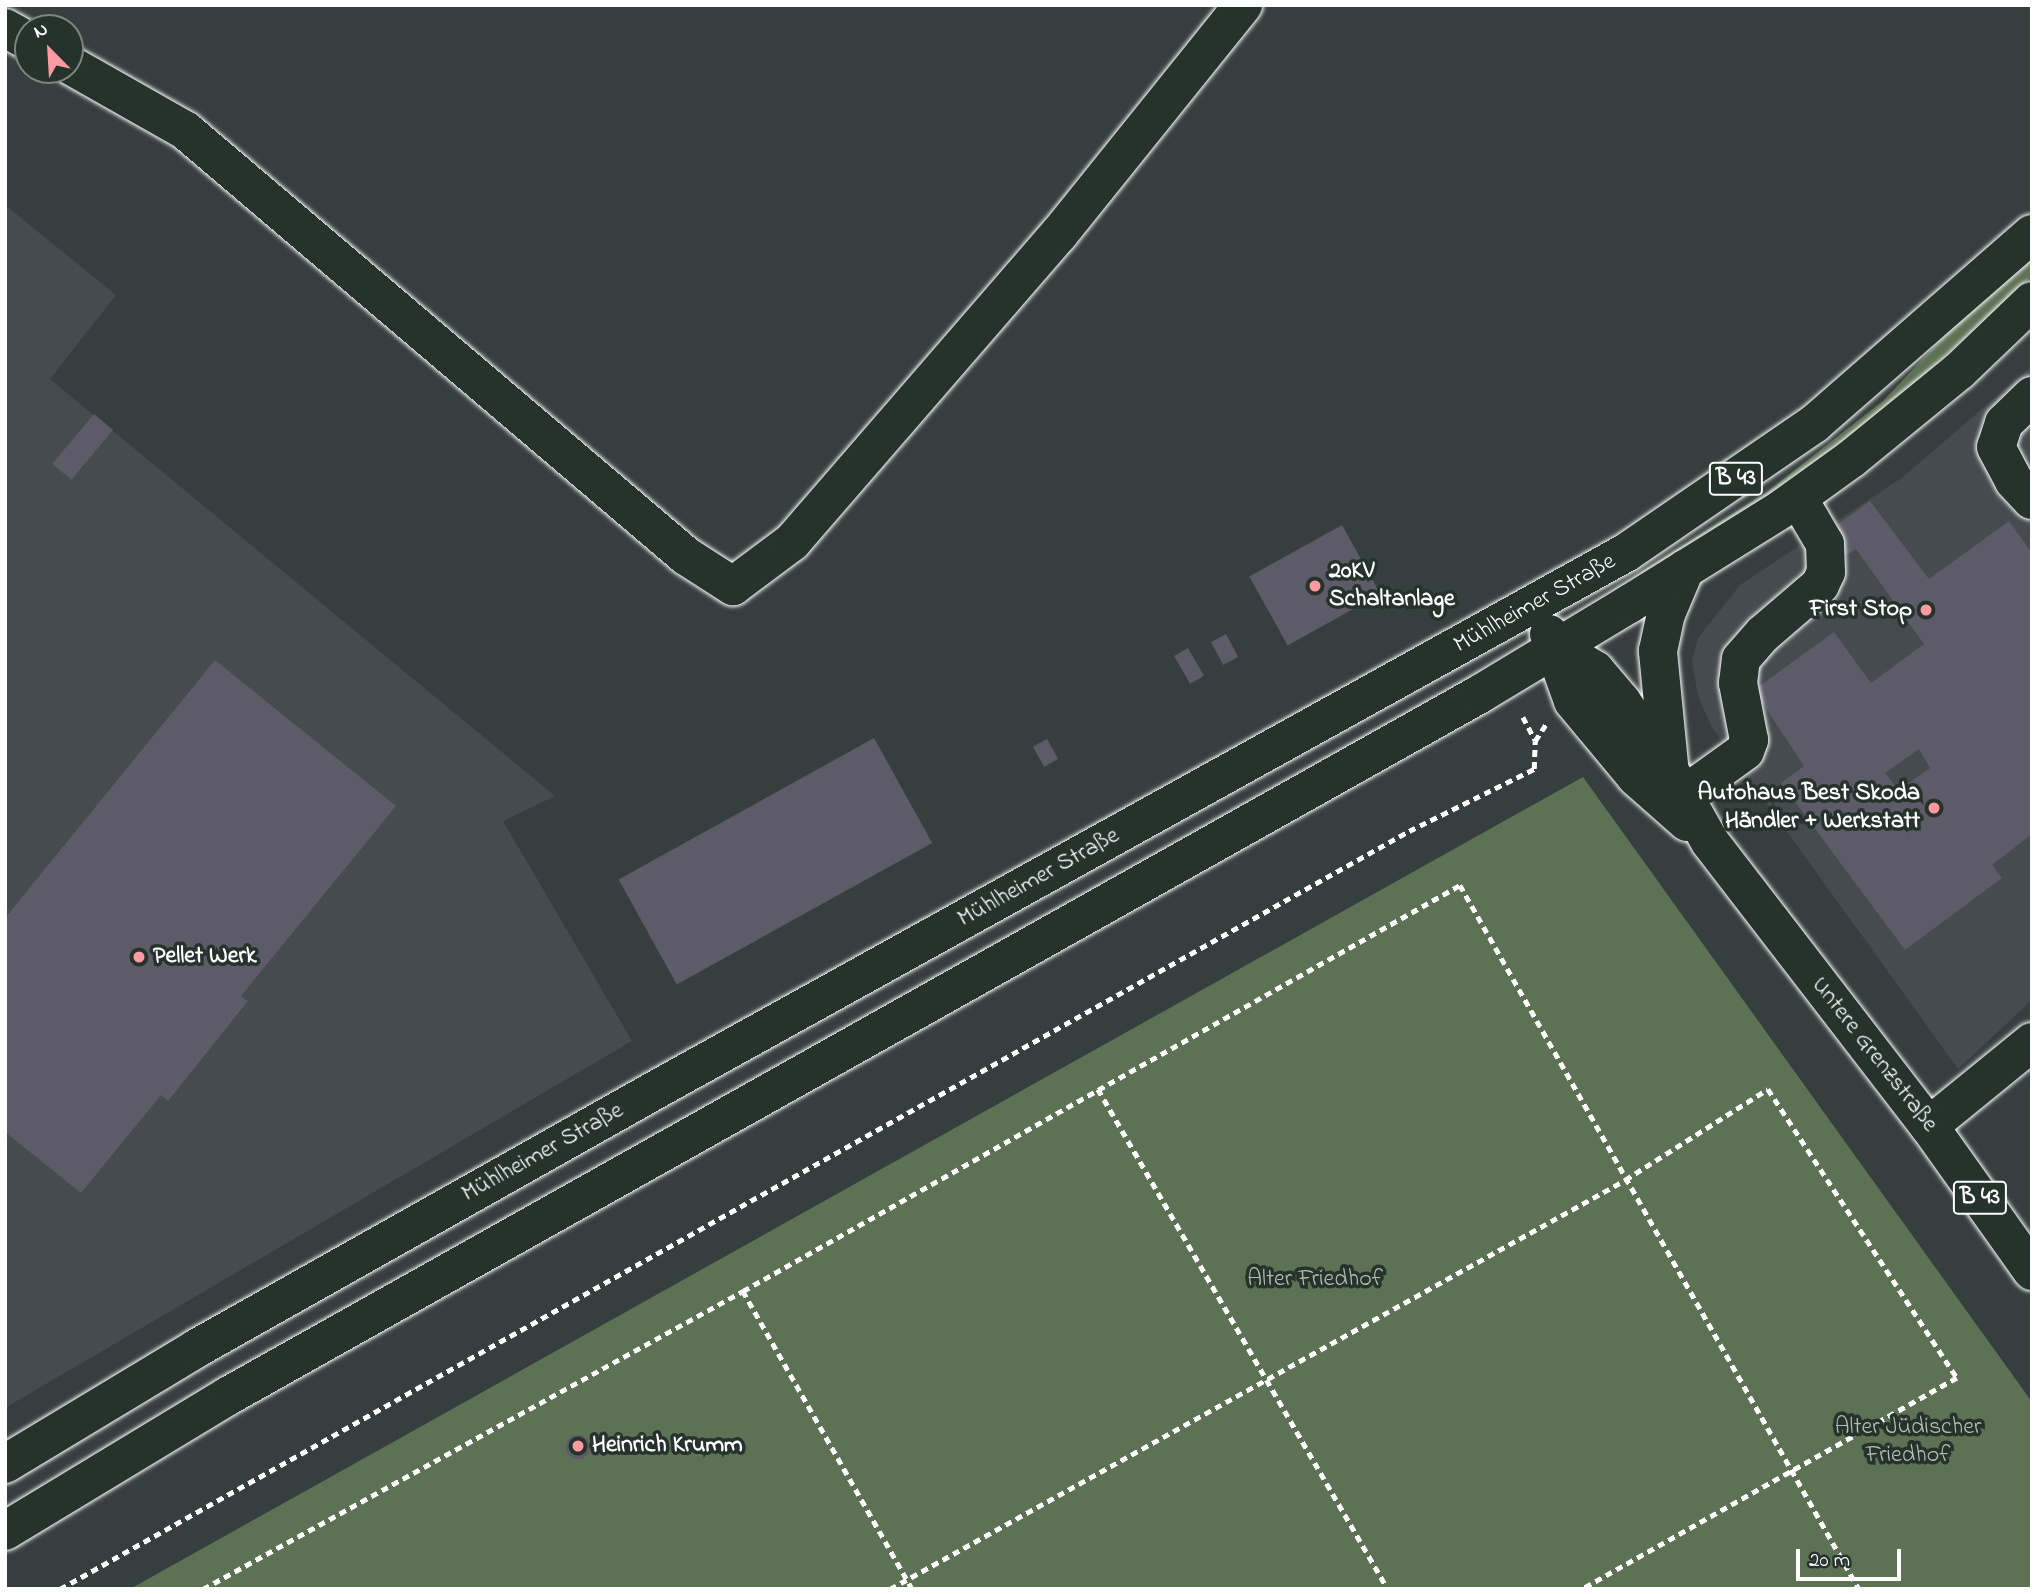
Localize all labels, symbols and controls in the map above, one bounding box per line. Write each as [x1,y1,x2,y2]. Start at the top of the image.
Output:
north arrow [14,14,84,84]
text: N [30,16,52,46]
road number: B 43 [1708,460,1764,499]
street label: Mühlheimer Straße [1449,548,1621,660]
place label: 20KV Schaltanlage [1329,558,1455,614]
marker: 20KV Schaltanlage [1307,578,1323,594]
place label: First Stop [1809,596,1912,624]
marker: First Stop [1918,602,1934,618]
place label: Autohaus Best Skoda Händler + Werkstatt [1697,780,1920,836]
marker: Autohaus Best Skoda Händler + Werkstatt [1926,800,1942,816]
street label: Mühlheimer Straße [953,822,1125,934]
place label: Pellet Werk [153,943,256,971]
marker: Pellet Werk [131,949,147,965]
street label: Untere Grenzstraße [1804,972,1944,1138]
street label: Mühlheimer Straße [457,1097,629,1209]
road number: B 43 [1952,1178,2008,1218]
park label: Alter Friedhof [1247,1266,1383,1294]
park label: Alter Jüdischer Friedhof [1835,1414,1981,1470]
place label: Heinrich Krumm [592,1432,743,1460]
marker: Heinrich Krumm [570,1438,586,1454]
scale bar [1799,1534,1904,1578]
text: 20 m [1809,1546,1850,1576]

